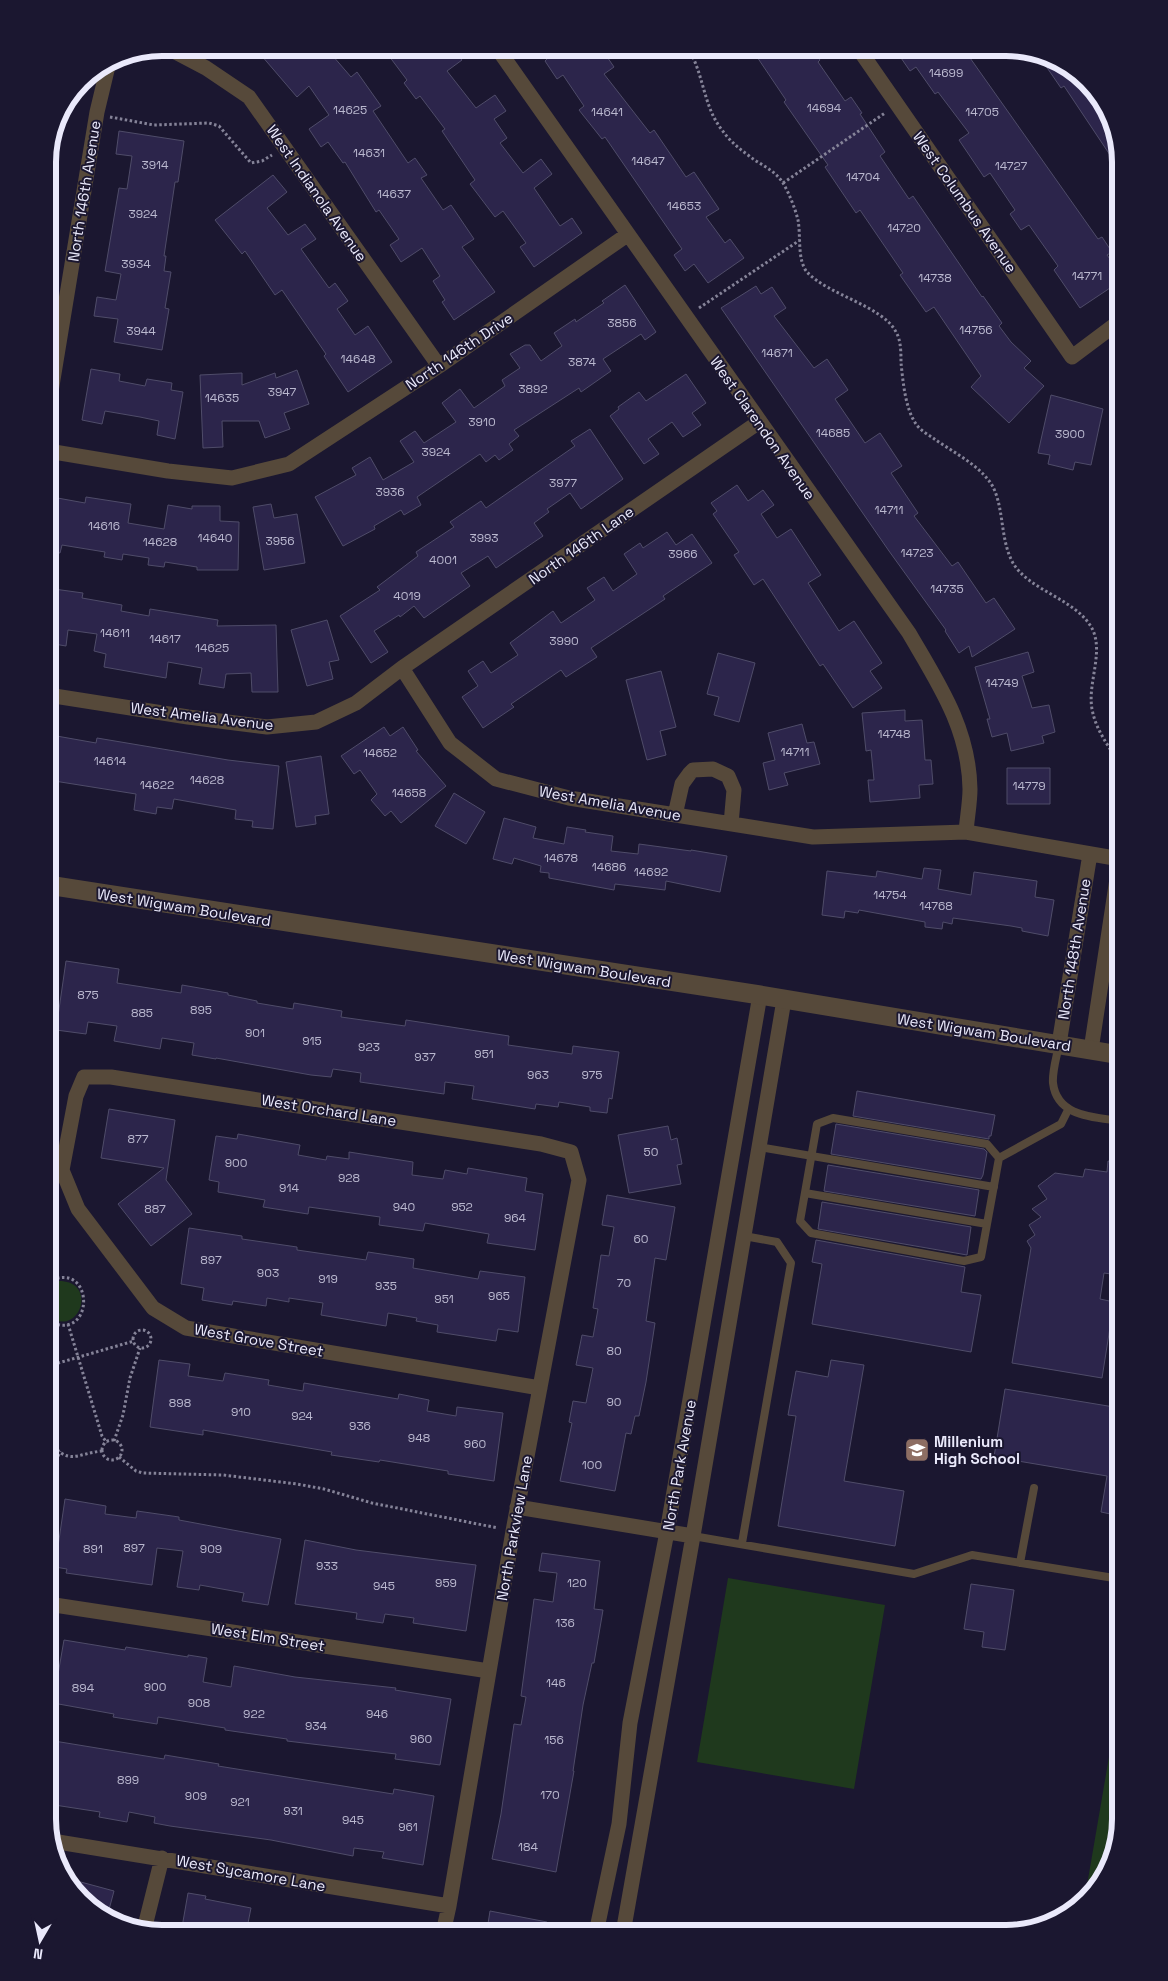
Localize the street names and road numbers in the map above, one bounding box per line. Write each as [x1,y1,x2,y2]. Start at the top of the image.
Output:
street label: North 146th Avenue [63,119,105,263]
street label: West Indianola Avenue [263,121,371,265]
street label: West Columbus Avenue [909,128,1021,276]
street label: North 146th Drive [402,308,516,394]
street label: West Clarendon Avenue [706,353,820,503]
street label: North 146th Lane [525,501,638,588]
street label: West Amelia Avenue [129,698,275,734]
street label: West Amelia Avenue [537,781,683,825]
street label: North 148th Avenue [1053,877,1095,1021]
street label: West Wigwam Boulevard [96,884,272,930]
street label: West Wigwam Boulevard [496,945,672,991]
street label: West Wigwam Boulevard [896,1009,1072,1055]
street label: West Orchard Lane [260,1090,398,1130]
street label: West Grove Street [193,1319,325,1361]
street label: North Park Avenue [658,1398,700,1532]
street label: North Parkview Lane [492,1454,536,1602]
street label: West Elm Street [210,1619,326,1655]
street label: West Sycamore Lane [175,1850,327,1896]

